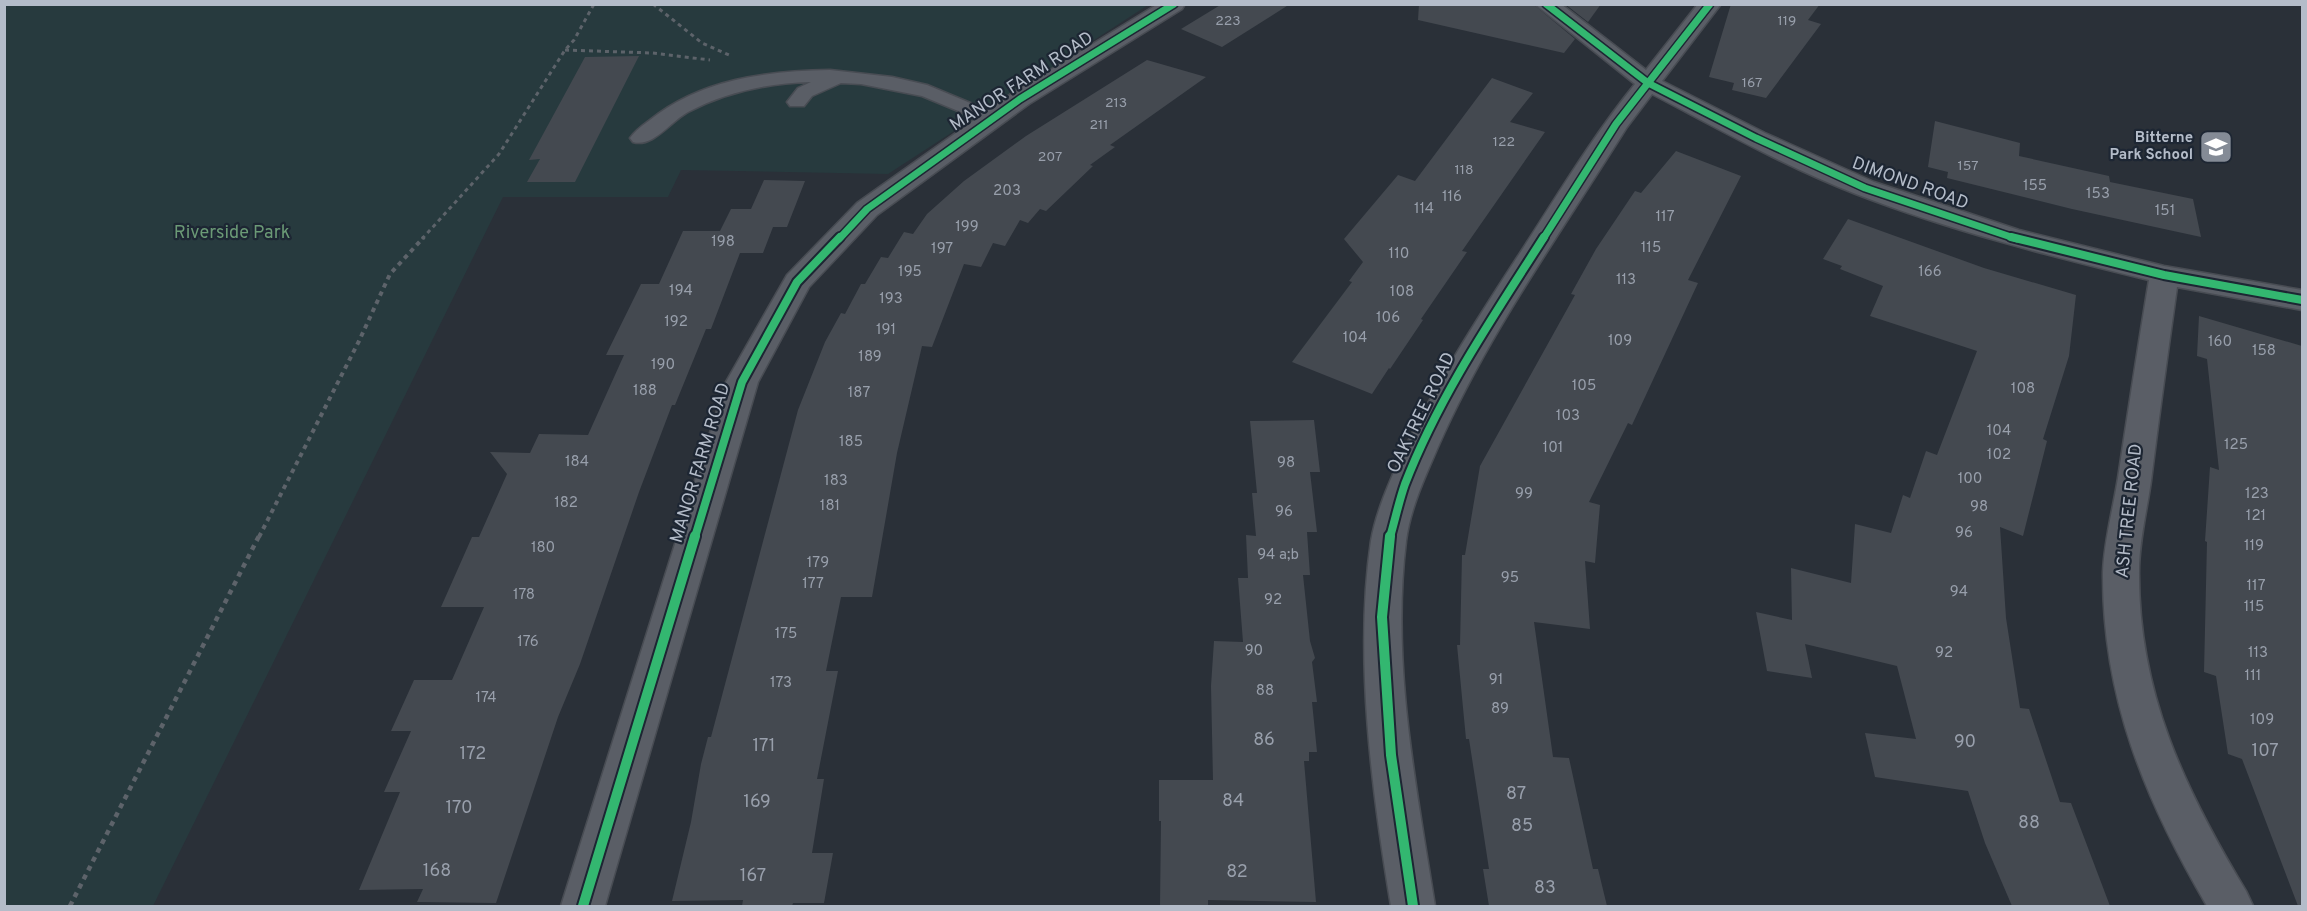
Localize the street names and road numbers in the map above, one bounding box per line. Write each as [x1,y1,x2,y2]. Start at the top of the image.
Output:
street label: MANOR FARM ROAD [946,27,1098,137]
street label: DIMOND ROAD [1849,152,1971,216]
street label: OAKTREE ROAD [1383,349,1461,477]
street label: MANOR FARM ROAD [666,380,736,546]
street label: ASH TREE ROAD [2111,443,2149,579]

